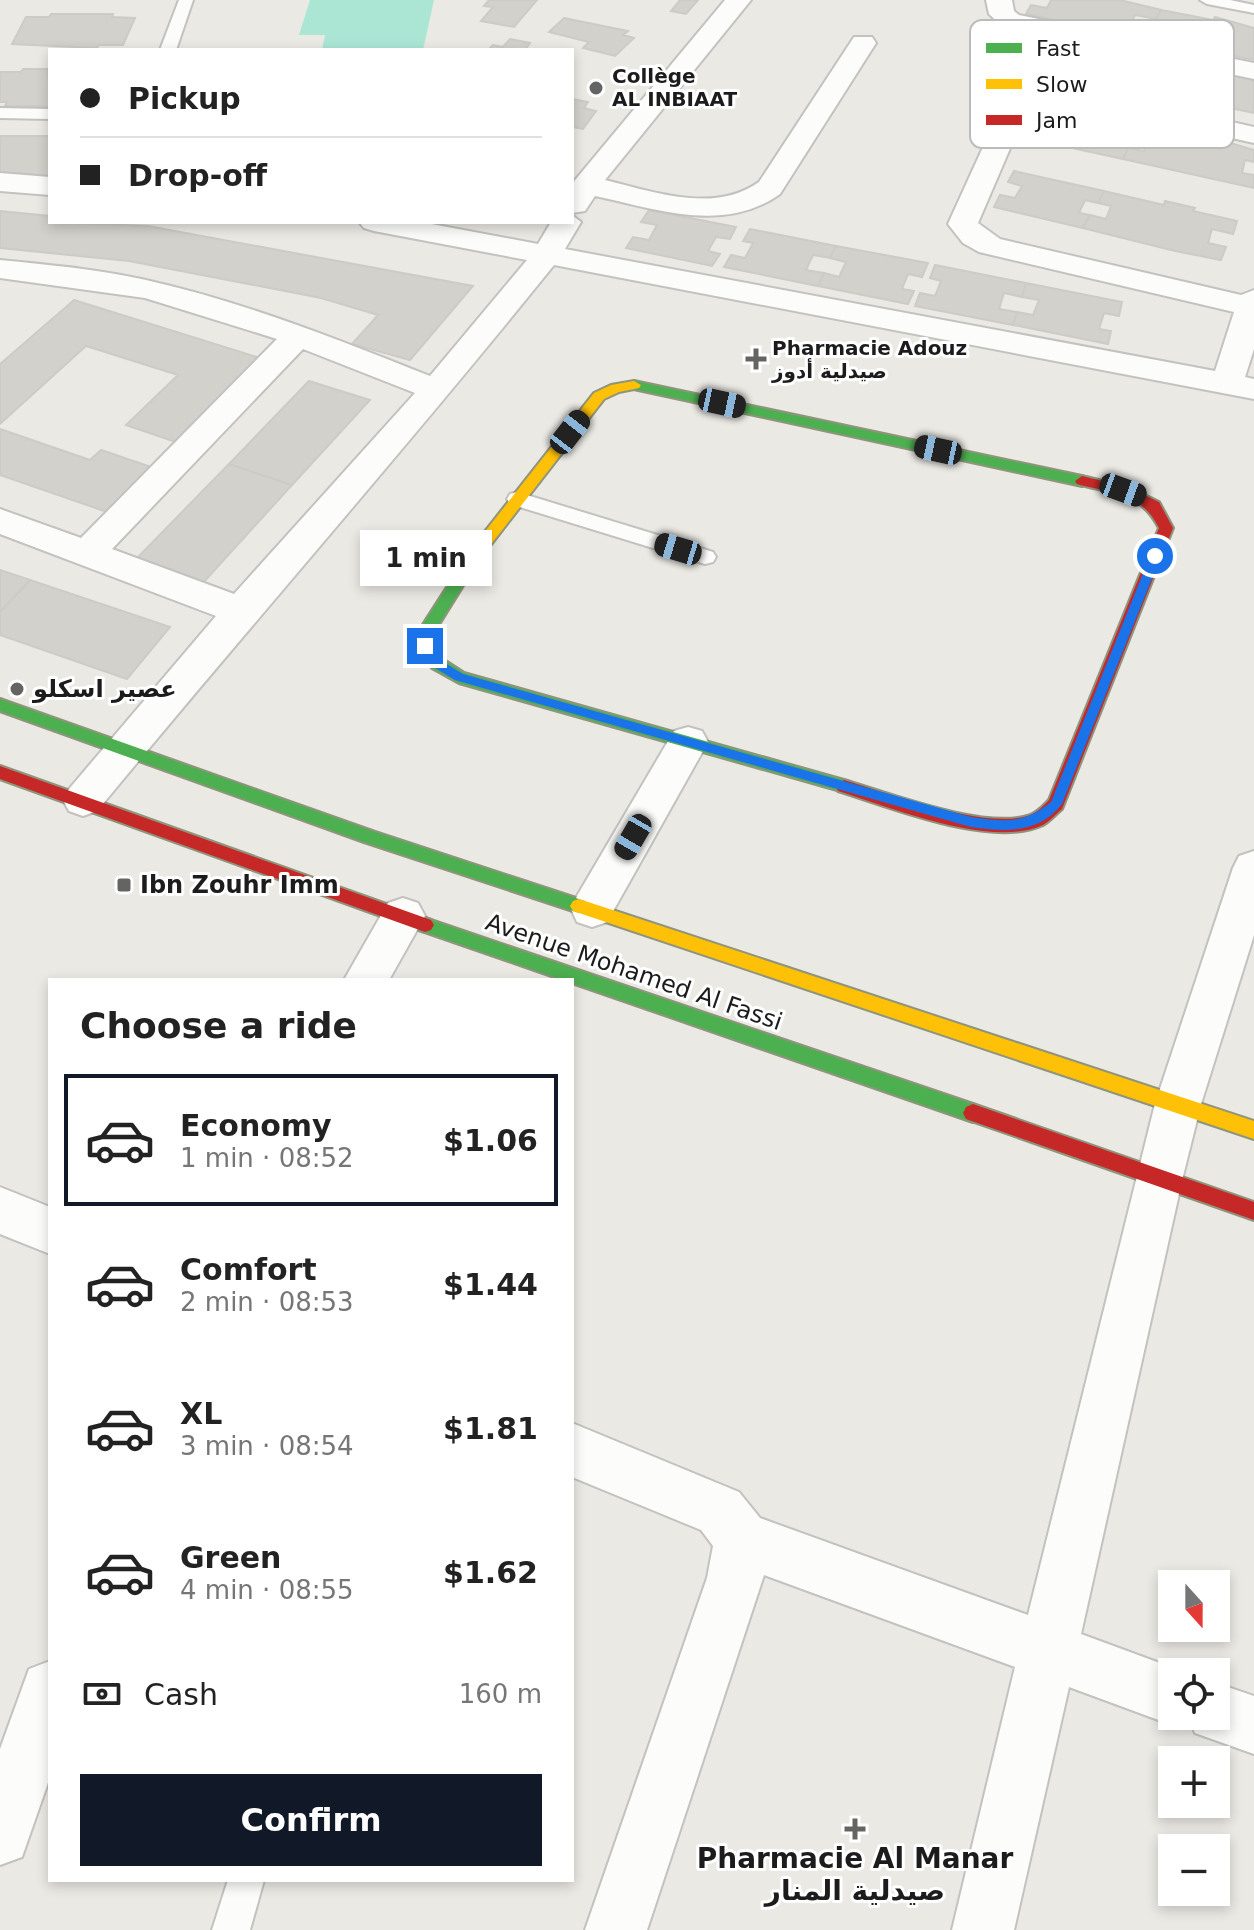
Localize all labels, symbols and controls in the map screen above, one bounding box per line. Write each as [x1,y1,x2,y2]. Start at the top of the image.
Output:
legend [970,20,1234,148]
text: Fast [1036,36,1081,61]
place label: Collège AL INBIAAT [612,64,737,111]
text: Slow [1036,72,1088,97]
marker: Collège AL INBIAAT [587,79,605,97]
text: Pickup [128,81,241,116]
text: Jam [1034,108,1077,133]
text: Drop-off [128,158,267,193]
place label: Pharmacie Adouz صيدلية أدوز [771,336,967,383]
marker: Pharmacie Adouz صيدلية أدوز [747,350,765,368]
car [696,386,748,420]
car [546,406,594,458]
car [912,433,964,467]
car [1096,471,1150,509]
callout: 1 min [359,530,491,586]
car [652,531,704,567]
route start [1137,538,1173,574]
text: 1 min [385,543,467,573]
route end [407,628,443,664]
place label: عصير اسكلو [32,675,177,703]
marker: عصير اسكلو [8,680,26,698]
car [611,810,655,864]
place label: Ibn Zouhr Imm [140,871,339,899]
marker: Ibn Zouhr Imm [115,876,133,894]
street label: Avenue Mohamed Al Fassi [482,908,786,1036]
text: Choose a ride [80,1005,357,1046]
icon: car [84,1104,156,1176]
text: Economy [180,1108,332,1143]
text: $1.06 [443,1123,538,1158]
text: 1 min · 08:52 [180,1143,354,1173]
icon: car [84,1248,156,1320]
text: Comfort [180,1252,317,1287]
text: $1.44 [443,1267,538,1302]
text: 2 min · 08:53 [180,1287,354,1317]
icon: car [84,1392,156,1464]
text: XL [180,1396,222,1431]
text: $1.81 [443,1411,538,1446]
text: 3 min · 08:54 [180,1431,354,1461]
icon: car [84,1536,156,1608]
text: Green [180,1540,281,1575]
text: $1.62 [443,1555,538,1590]
north arrow [1158,1570,1230,1642]
map controls [1158,1570,1230,1906]
text: 4 min · 08:55 [180,1575,354,1605]
button: locate [1158,1658,1230,1730]
icon: cash [80,1672,124,1716]
text: Cash [144,1677,218,1712]
text: 160 m [459,1679,542,1709]
button: + [1158,1746,1230,1818]
button: Confirm [80,1774,542,1866]
marker: Pharmacie Al Manar صيدلية المنار [846,1820,864,1838]
button: − [1158,1834,1230,1906]
place label: Pharmacie Al Manar صيدلية المنار [697,1842,1013,1907]

